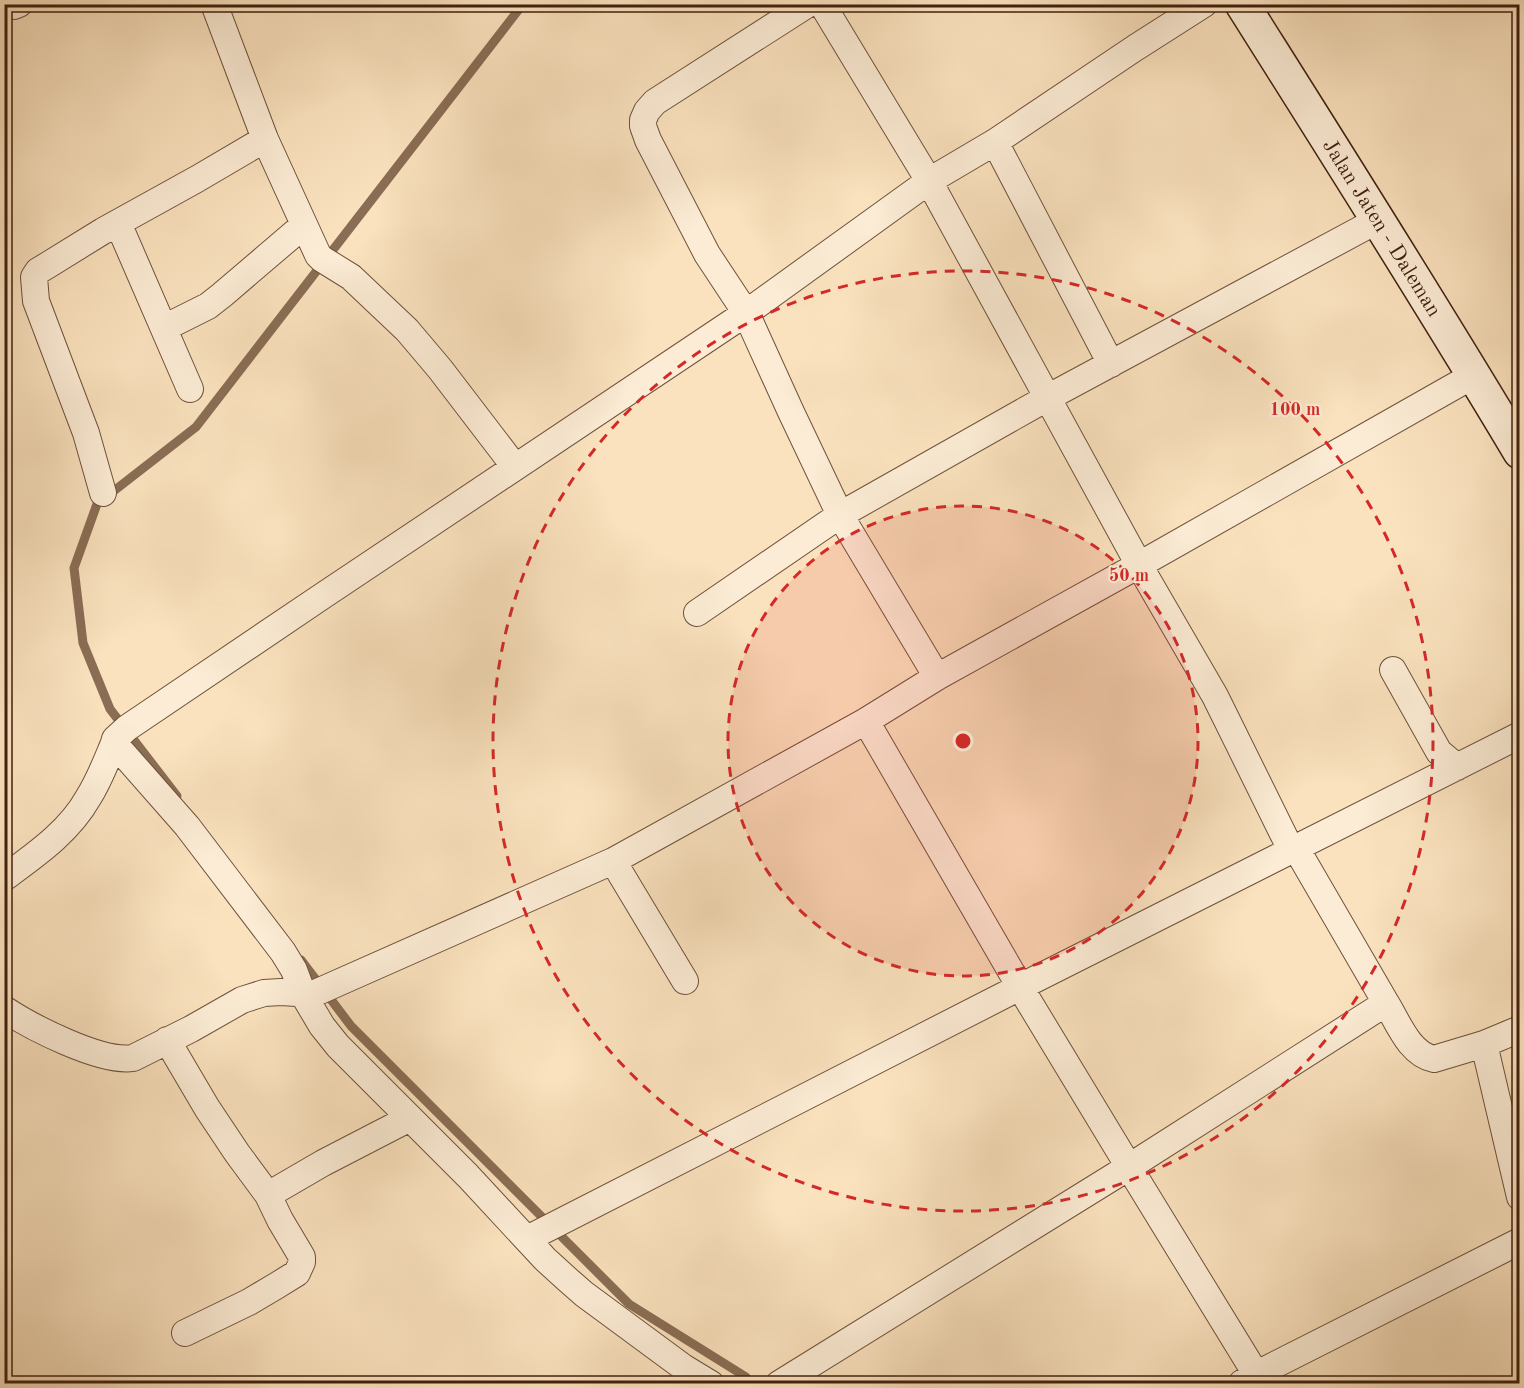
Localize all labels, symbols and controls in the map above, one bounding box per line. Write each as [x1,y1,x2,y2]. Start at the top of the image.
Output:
street label: Jalan Jaten - Daleman [1318,136,1444,321]
text: 100 m [1270,401,1320,419]
text: 50 m [1109,567,1149,585]
centre of rings [953,731,973,751]

